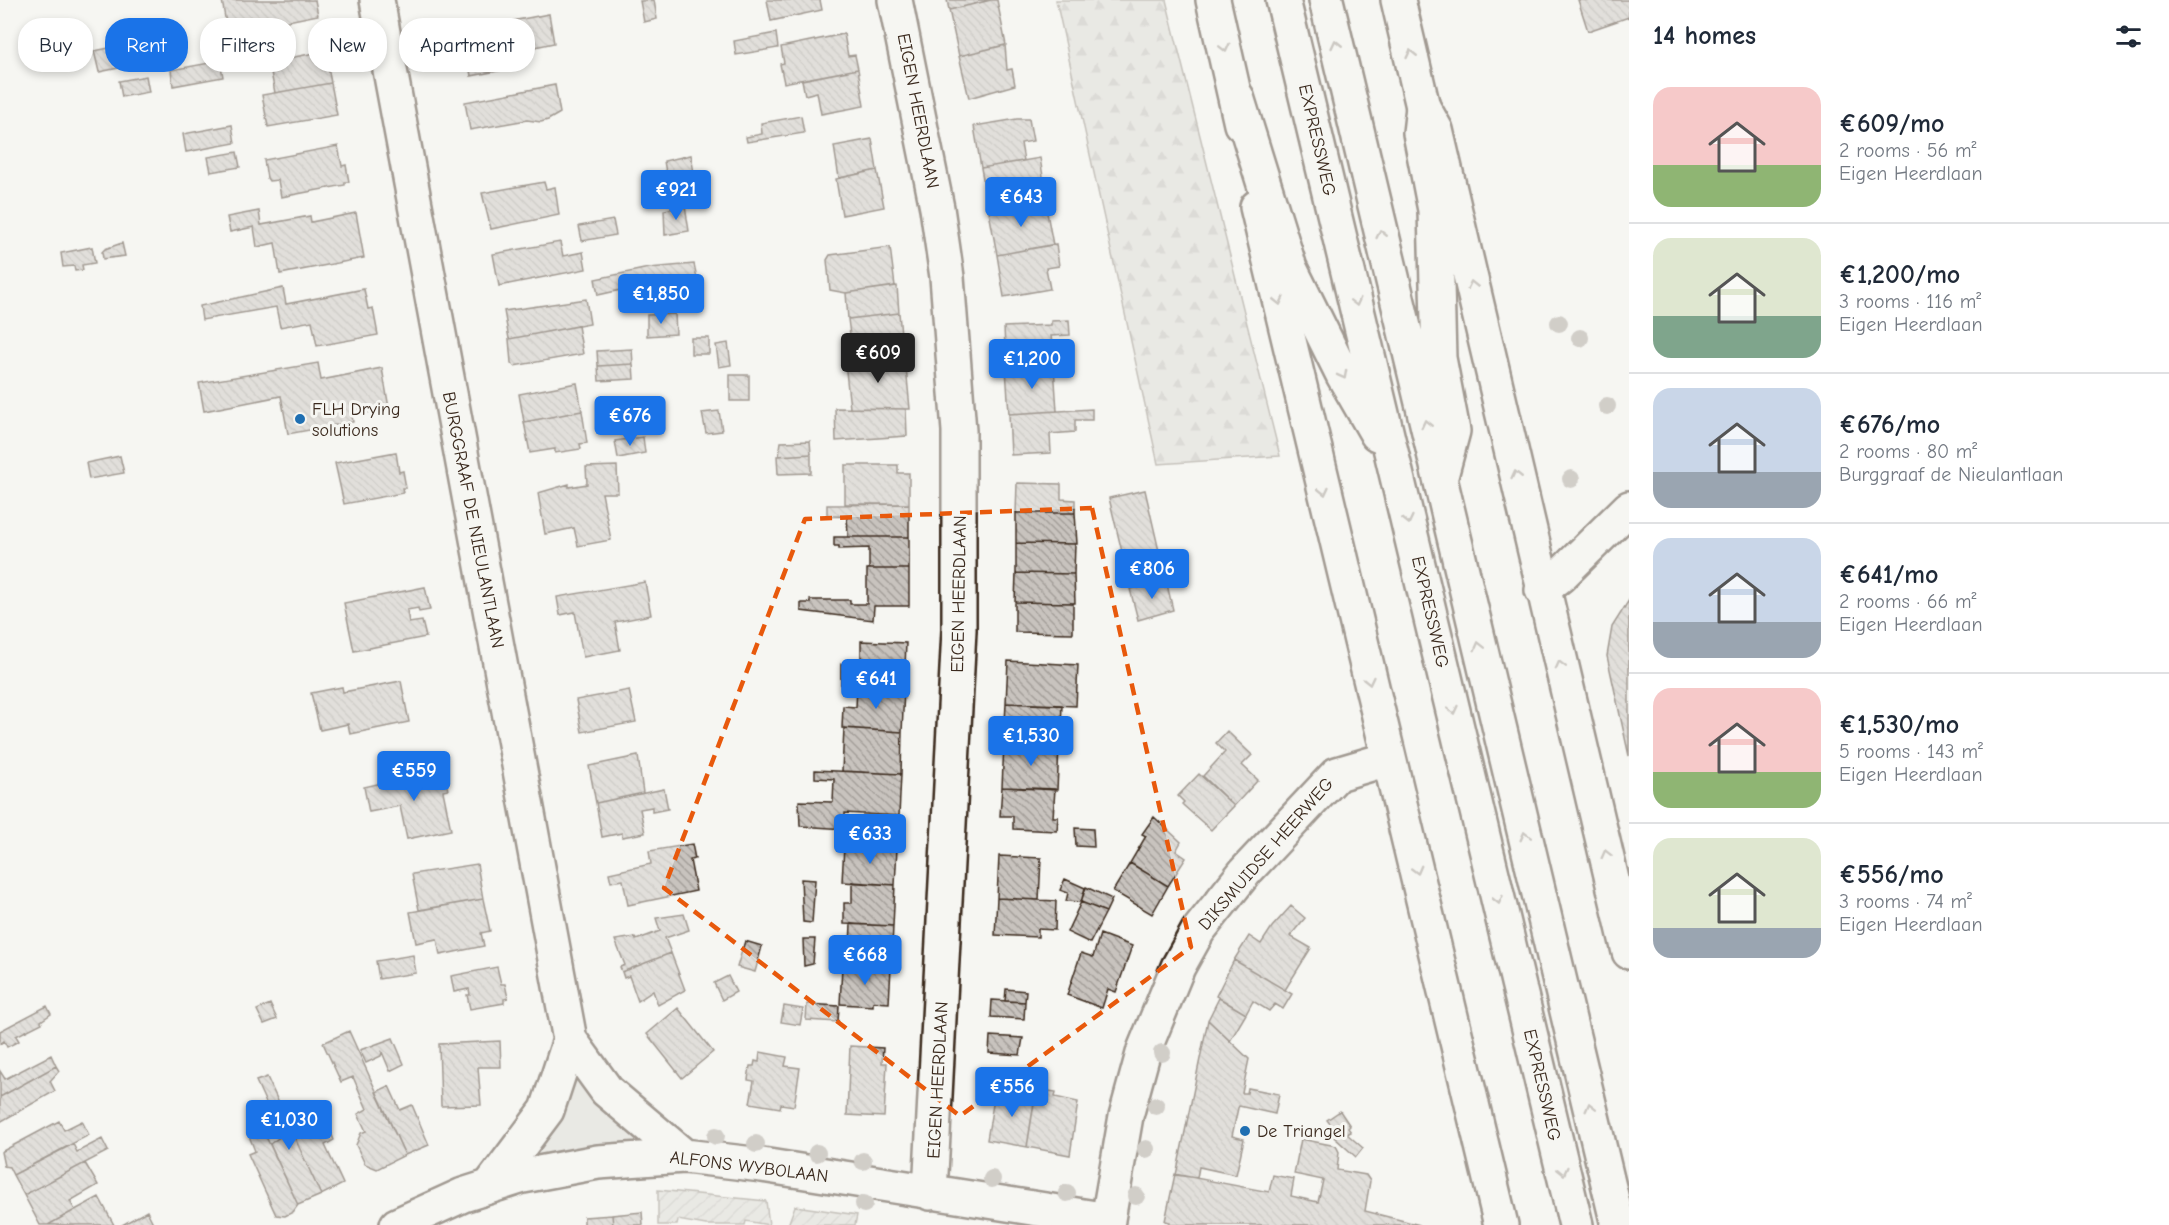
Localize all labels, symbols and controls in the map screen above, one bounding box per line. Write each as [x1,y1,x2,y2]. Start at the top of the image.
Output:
chip: Buy [18,18,93,72]
chip: Rent [105,18,188,72]
chip: Filters [200,18,296,72]
chip: New [308,18,387,72]
chip: Apartment [399,18,535,72]
icon: filters [2112,20,2145,53]
text: 14 homes [1653,21,1756,51]
street label: EIGEN HEERDLAAN [893,32,943,190]
one-way arrow [1331,39,1344,49]
one-way arrow [1217,43,1230,53]
one-way arrow [1405,49,1418,59]
street label: EXPRESSWEG [1294,82,1340,198]
text: €609/mo [1839,109,1945,139]
icon: home [1701,111,1773,183]
text: 2 rooms · 56 m² [1839,139,1977,162]
text: Eigen Heerdlaan [1839,162,1982,185]
pin: €921 [640,170,712,221]
pin: €643 [985,177,1057,228]
text: €921 [655,178,697,201]
text: €643 [999,185,1043,208]
one-way arrow [1375,229,1388,239]
text: €1,200/mo [1839,260,1960,290]
icon: home [1701,262,1773,334]
pin: €1,850 [612,274,710,325]
one-way arrow [1466,280,1479,290]
text: €1,850 [632,282,690,305]
text: 3 rooms · 116 m² [1839,290,1981,313]
one-way arrow [1272,296,1285,306]
one-way arrow [1348,297,1361,307]
text: Eigen Heerdlaan [1839,313,1982,336]
pin: €609 [842,333,914,384]
pin: €1,200 [983,339,1081,390]
text: €609 [855,341,901,364]
text: €1,200 [1003,347,1061,370]
one-way arrow [1336,369,1347,380]
street label: BURGGRAAF DE NIEULANTLAAN [438,390,508,650]
pin: €676 [594,396,666,447]
place label: FLH Drying solutions [312,399,401,441]
text: €676 [609,404,651,427]
text: €676/mo [1839,410,1940,440]
marker: FLH Drying solutions [293,412,307,426]
icon: home [1701,412,1773,484]
one-way arrow [1420,419,1433,429]
text: 2 rooms · 80 m² [1839,440,1977,463]
text: Burggraaf de Nieulantlaan [1839,463,2063,486]
one-way arrow [1510,470,1523,480]
one-way arrow [1317,486,1330,496]
street label: EIGEN HEERDLAAN [947,515,971,673]
one-way arrow [1401,515,1414,525]
pin: €806 [1116,549,1188,600]
street label: EXPRESSWEG [1407,554,1453,670]
text: €806 [1129,557,1175,580]
text: €641/mo [1839,560,1938,590]
icon: home [1701,562,1773,634]
text: 2 rooms · 66 m² [1839,590,1977,613]
text: Eigen Heerdlaan [1839,613,1982,636]
one-way arrow [1474,641,1487,651]
pin: €641 [840,659,912,710]
one-way arrow [1554,660,1567,670]
text: €641 [855,667,897,690]
one-way arrow [1362,675,1375,685]
one-way arrow [1446,705,1459,715]
text: €1,530/mo [1839,710,1959,740]
icon: home [1701,712,1773,784]
pin: €1,530 [982,716,1080,767]
text: €1,530 [1002,724,1060,747]
text: 5 rooms · 143 m² [1839,740,1983,763]
pin: €559 [378,751,450,802]
text: €559 [391,759,437,782]
text: Eigen Heerdlaan [1839,763,1982,786]
street label: DIKSMUIDSE HEERWEG [1194,773,1338,935]
pin: €633 [834,814,906,865]
text: €633 [848,822,892,845]
one-way arrow [1519,831,1532,841]
one-way arrow [1600,850,1613,860]
text: €556/mo [1839,860,1944,890]
icon: home [1701,862,1773,934]
one-way arrow [1410,864,1422,874]
text: 3 rooms · 74 m² [1839,890,1972,913]
one-way arrow [1491,894,1504,904]
text: Eigen Heerdlaan [1839,913,1982,936]
pin: €668 [829,935,901,986]
text: €668 [843,943,887,966]
street label: EIGEN HEERDLAAN [923,1001,953,1159]
street label: EXPRESSWEG [1519,1027,1565,1143]
pin: €556 [976,1067,1048,1118]
text: €556 [989,1075,1035,1098]
pin: €1,030 [240,1100,338,1151]
one-way arrow [1584,1102,1597,1112]
text: €1,030 [260,1108,318,1131]
place label: De Triangel [1257,1121,1346,1142]
marker: De Triangel [1238,1124,1252,1138]
street label: ALFONS WYBOLAAN [669,1147,829,1187]
one-way arrow [1555,1166,1568,1176]

